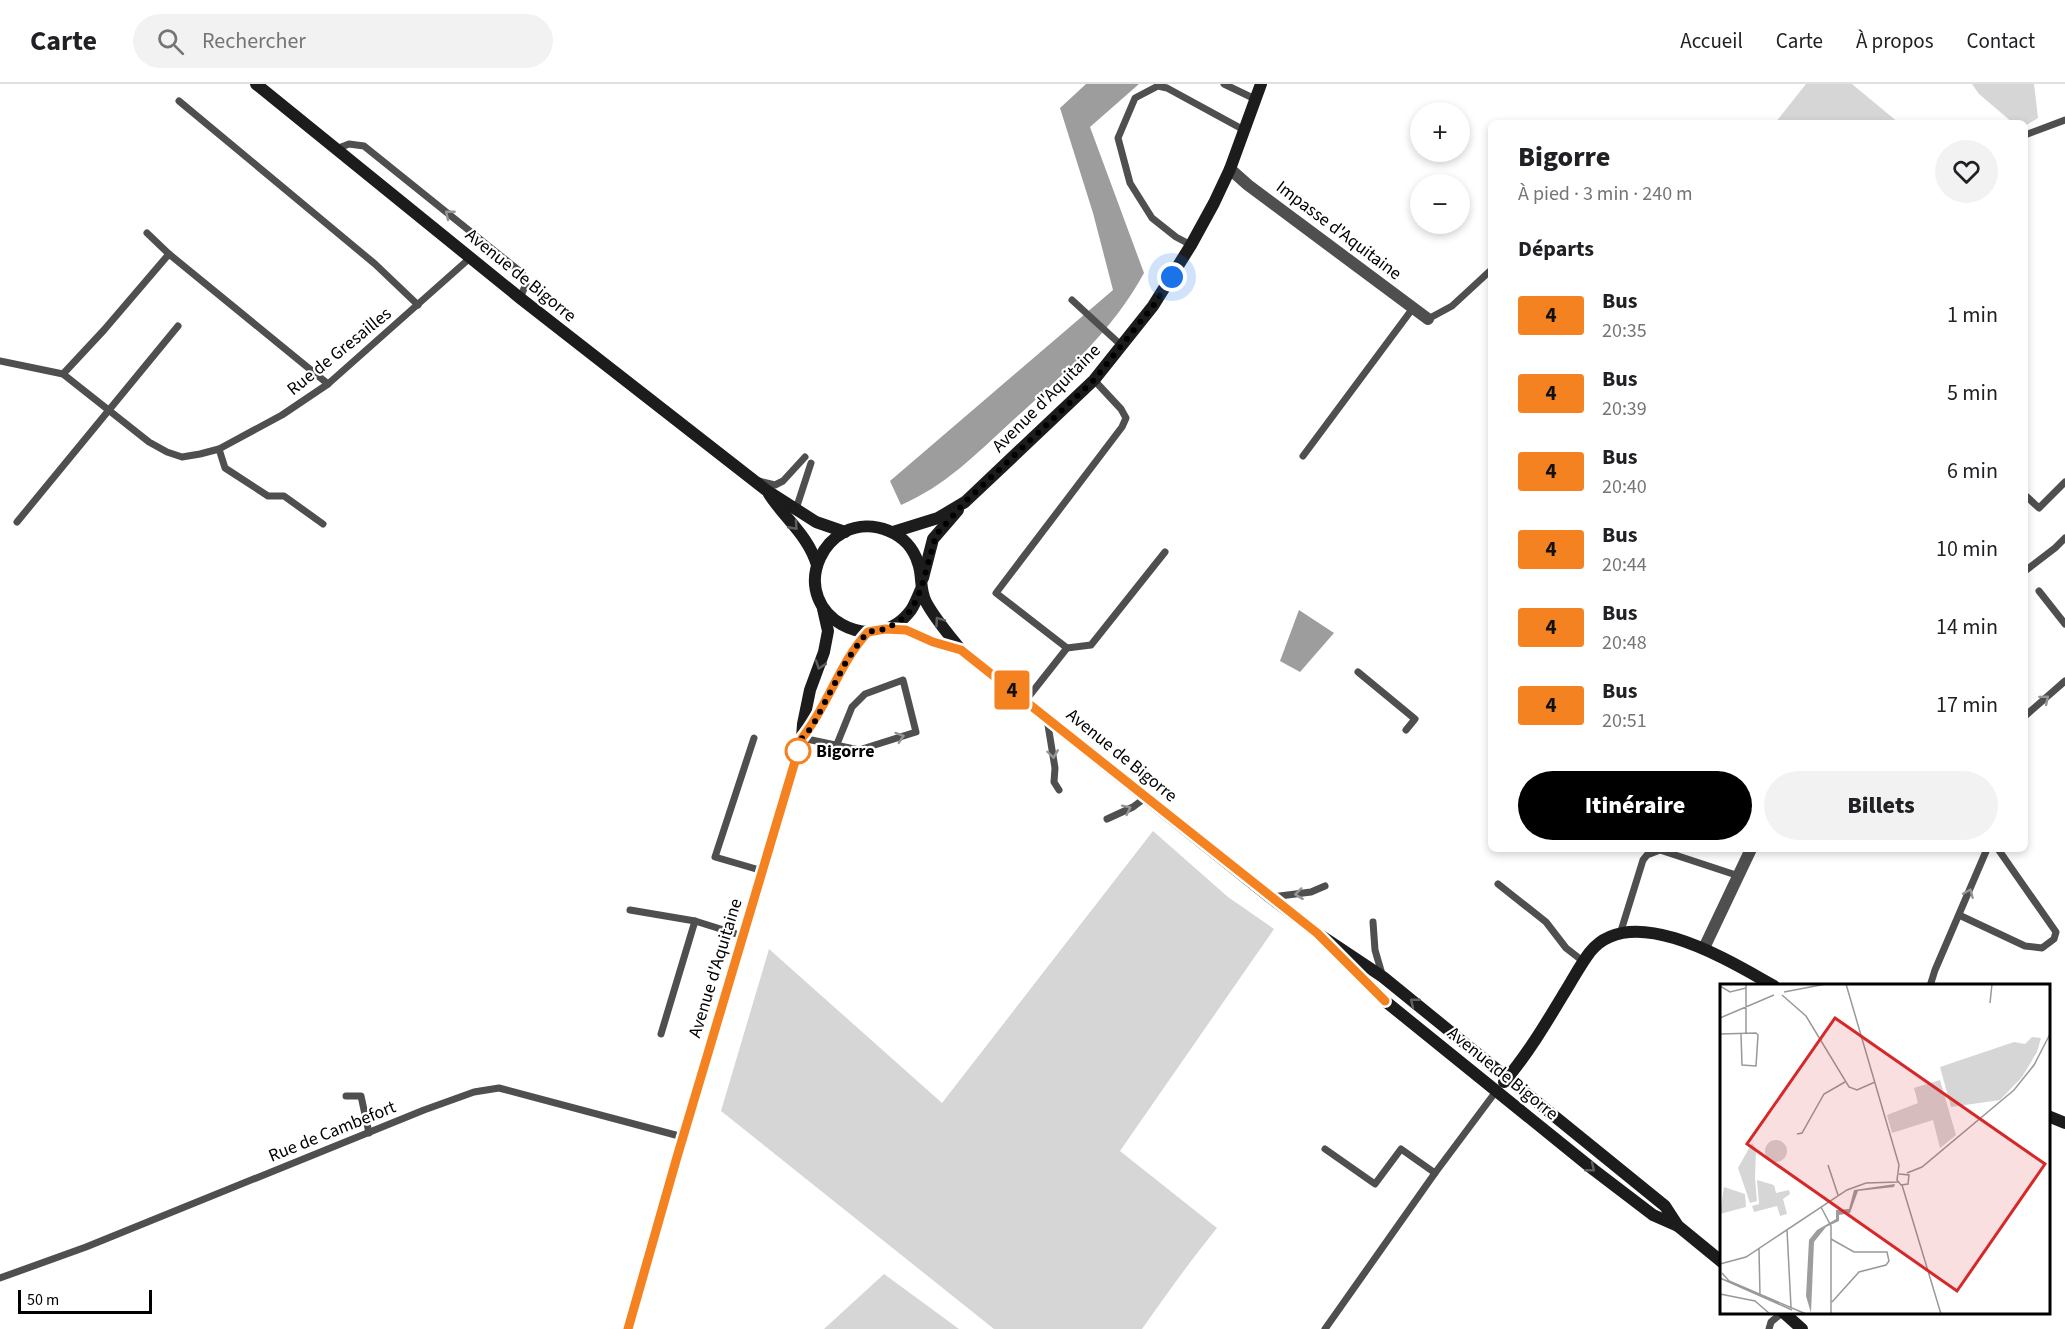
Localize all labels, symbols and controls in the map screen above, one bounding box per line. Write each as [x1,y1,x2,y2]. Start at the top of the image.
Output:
search box [133,14,553,68]
text: Carte [30,21,97,61]
icon: search [154,25,187,58]
text: Rechercher [202,25,306,57]
text: Accueil [1680,26,1743,56]
text: Carte [1776,26,1823,56]
text: À propos [1856,26,1933,56]
text: Contact [1966,26,2035,56]
map controls [1410,102,1470,234]
button: + [1410,102,1470,162]
text: Bigorre [1518,137,1610,177]
button: heart [1935,140,1998,203]
button: − [1410,174,1470,234]
street label: Impasse d'Aquitaine [1271,175,1407,286]
text: À pied · 3 min · 240 m [1518,180,1693,208]
one-way arrow [444,210,455,221]
street label: Avenue de Bigorre [460,223,582,328]
text: Départs [1518,233,1594,265]
your location [1157,262,1187,292]
text: Bus [1602,285,1638,317]
text: 1 min [1947,299,1998,331]
text: 4 [1545,300,1557,330]
street label: Rue de Gresailles [282,301,397,401]
text: 20:35 [1602,317,1647,345]
street label: Avenue d'Aquitaine [986,338,1106,458]
text: Bus [1602,363,1638,395]
text: 5 min [1947,377,1998,409]
text: 4 [1545,378,1557,408]
text: 20:39 [1602,395,1647,423]
text: Bus [1602,441,1638,473]
text: 6 min [1947,455,1998,487]
text: 4 [1545,456,1557,486]
text: 20:40 [1602,473,1647,501]
one-way arrow [787,519,798,530]
text: Bus [1602,519,1638,551]
text: 10 min [1936,533,1998,565]
text: 4 [1545,534,1557,564]
text: 20:44 [1602,551,1647,579]
text: Bus [1602,597,1638,629]
text: 14 min [1936,611,1998,643]
text: 4 [1545,612,1557,642]
one-way arrow [935,616,946,627]
text: 20:48 [1602,629,1647,657]
one-way arrow [814,659,827,670]
line badge: 4 [992,670,1032,710]
text: 4 [1006,675,1018,705]
text: Bus [1602,675,1638,707]
text: 17 min [1936,689,1998,721]
text: 4 [1545,690,1557,720]
one-way arrow [2038,695,2049,706]
street label: Avenue de Bigorre [1061,703,1183,808]
text: 20:51 [1602,707,1647,735]
one-way arrow [894,732,905,744]
marker: Bigorre [785,738,811,764]
place label: Bigorre [816,739,875,764]
one-way arrow [1046,750,1058,759]
button: Itinéraire [1518,771,1752,840]
button: Billets [1764,771,1998,840]
one-way arrow [1120,805,1131,817]
one-way arrow [1294,887,1303,899]
one-way arrow [1962,888,1974,899]
street label: Avenue d'Aquitaine [682,895,749,1041]
inset map [1720,984,2050,1314]
one-way arrow [1409,998,1420,1009]
street label: Avenue de Bigorre [1442,1021,1564,1126]
street label: Rue de Cambefort [265,1095,400,1168]
one-way arrow [1584,1160,1595,1171]
scale bar [18,1287,152,1314]
text: 50 m [27,1289,59,1311]

